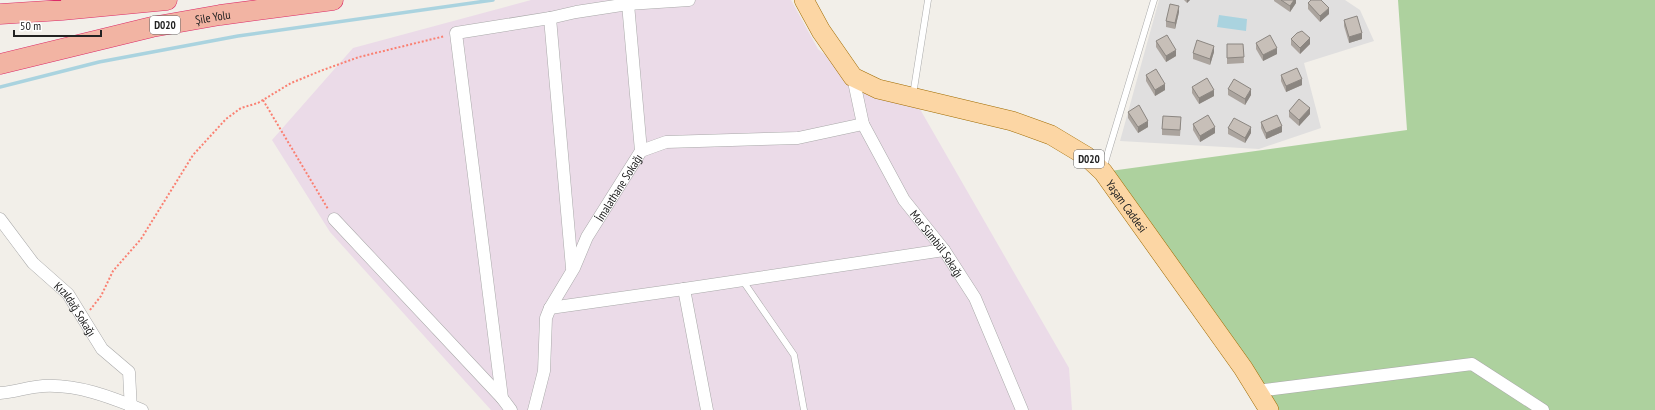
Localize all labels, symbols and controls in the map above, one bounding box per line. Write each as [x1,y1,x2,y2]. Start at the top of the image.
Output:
street label: Şile Yolu [194,6,231,27]
scale bar [14,12,101,38]
road number: D020 [150,16,180,34]
text: 50 m [20,18,41,33]
road number: D020 [1074,150,1104,168]
street label: İmalathane Sokağı [591,151,645,224]
street label: Yaşam Caddesi [1103,177,1151,235]
street label: Mor Sümbül Sokağı [907,207,967,280]
street label: Kızıldağ Sokağı [51,278,100,339]

